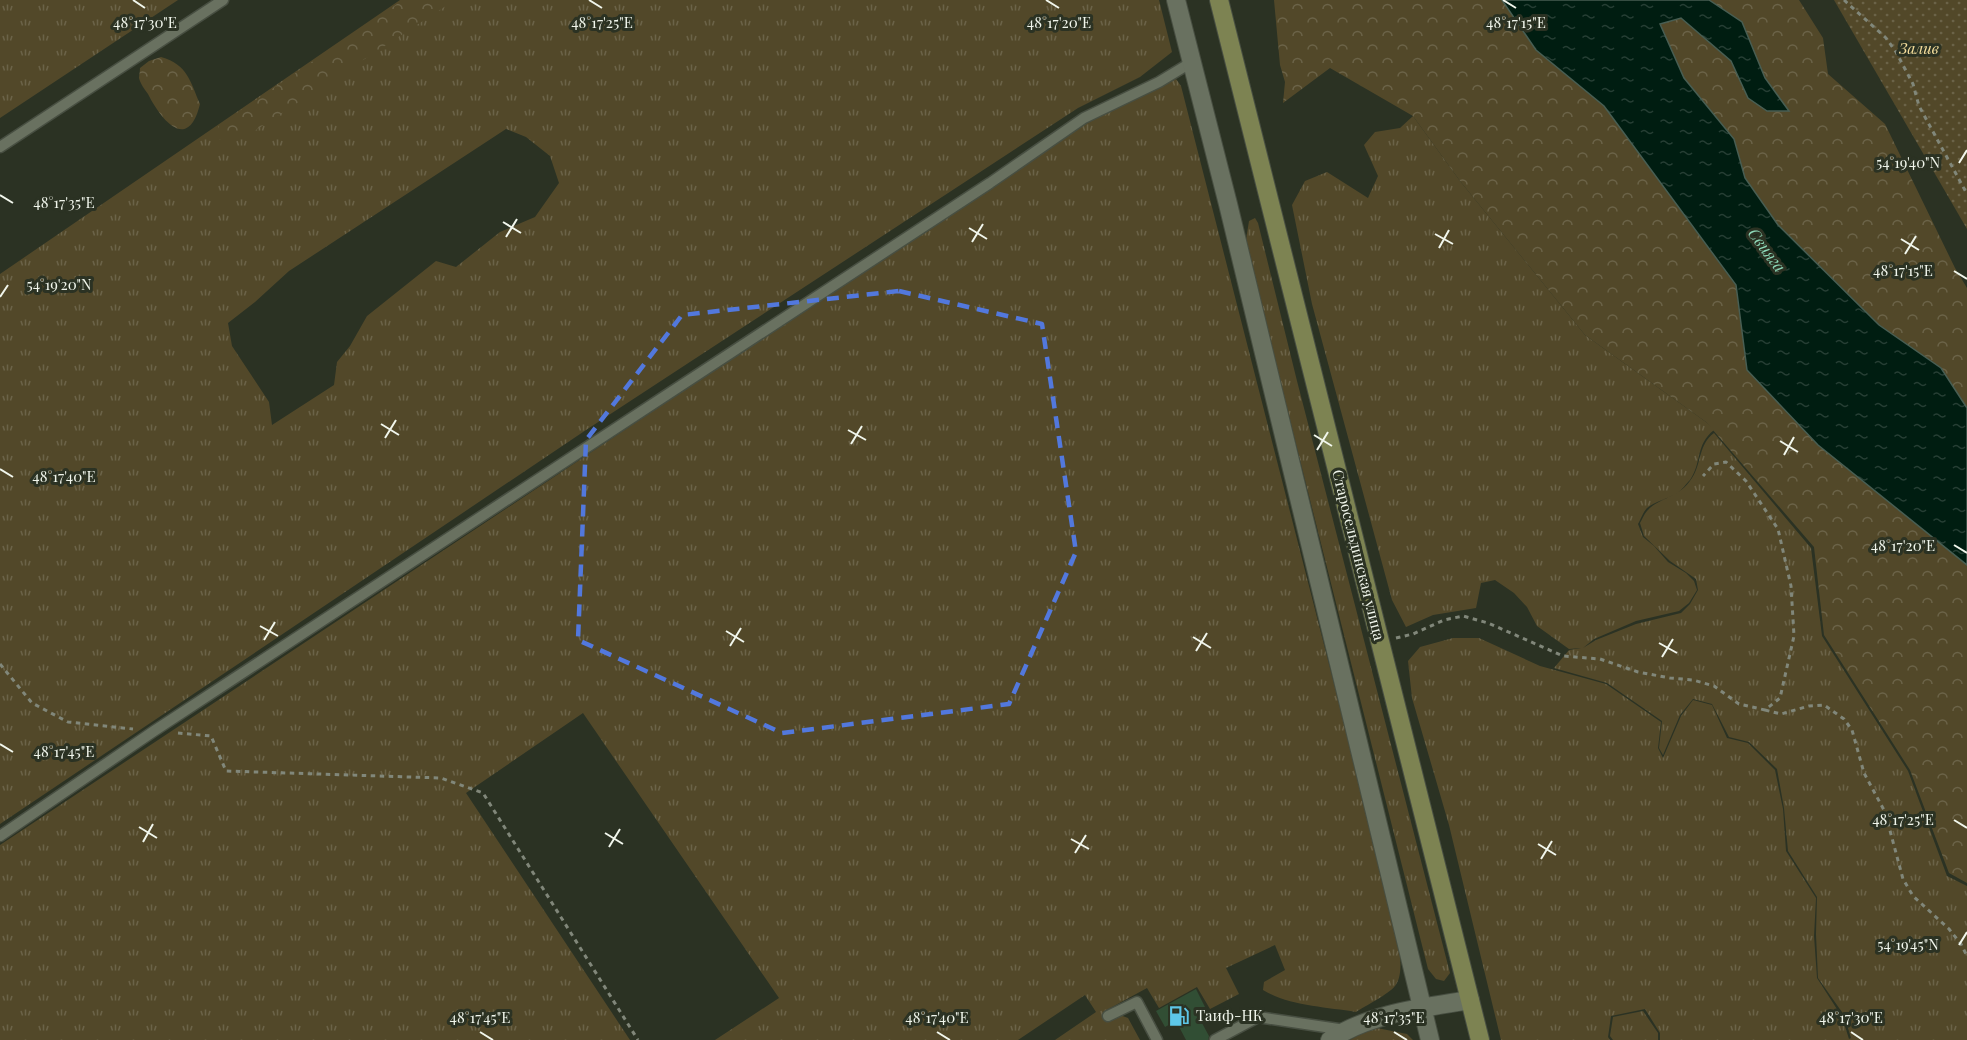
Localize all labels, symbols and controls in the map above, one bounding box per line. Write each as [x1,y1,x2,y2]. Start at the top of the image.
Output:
text: 48°17'30"E [113,12,177,32]
text: 48°17'25"E [571,12,633,32]
text: 48°17'20"E [1027,12,1091,32]
text: 48°17'15"E [1486,12,1546,32]
park label: Залив [1898,38,1939,58]
text: 54°19'40"N [1876,152,1940,172]
text: 48°17'35"E [33,192,95,212]
water label: Свияга [1744,223,1791,276]
text: 48°17'15"E [1873,260,1933,280]
text: 54°19'20"N [26,274,92,294]
text: 48°17'40"E [32,466,96,486]
street label: Старосельдинская улица [1328,467,1390,643]
text: 48°17'20"E [1871,535,1935,555]
text: 48°17'45"E [34,741,94,761]
text: 48°17'25"E [1872,809,1934,829]
text: 54°19'45"N [1877,934,1939,954]
fuel station icon: Таиф-НК [1167,1004,1191,1028]
place label: Таиф-НК [1196,1005,1263,1025]
text: 48°17'45"E [450,1007,510,1027]
text: 48°17'40"E [905,1007,969,1027]
text: 48°17'35"E [1363,1007,1425,1027]
text: 48°17'30"E [1819,1007,1883,1027]

